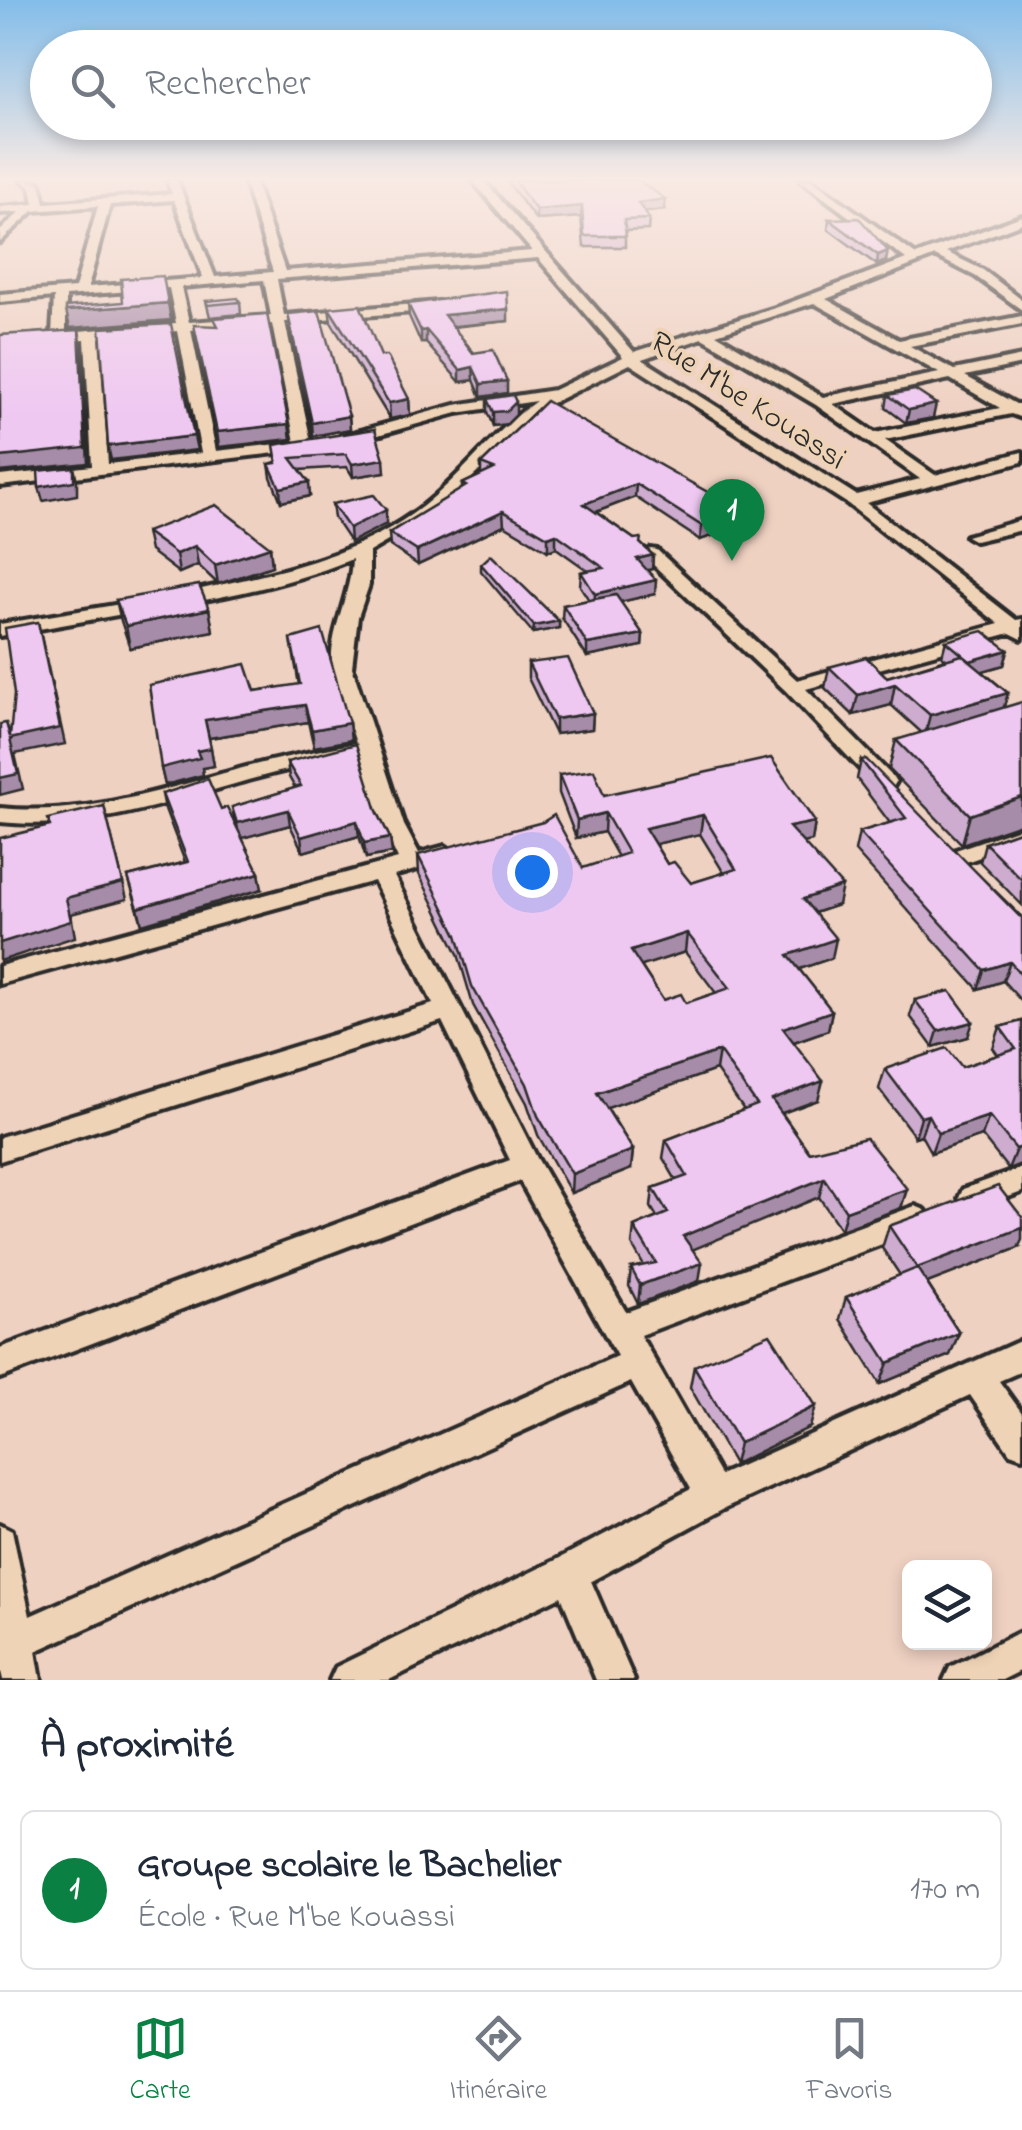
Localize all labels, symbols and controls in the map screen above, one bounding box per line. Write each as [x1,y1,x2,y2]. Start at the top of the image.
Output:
search box [30,30,992,140]
text: Rechercher [145,57,311,113]
icon: search [65,58,120,113]
street label: Rue M'be Kouassi [639,321,855,483]
pin: 1 [700,478,764,561]
your location [507,847,558,898]
map controls [902,1560,992,1650]
button: layers [902,1560,992,1650]
text: À proximité [40,1715,234,1776]
text: Groupe scolaire le Bachelier [137,1839,561,1895]
text: 1 [69,1867,80,1914]
text: 170 m [910,1867,980,1914]
text: École · Rue M'be Kouassi [137,1895,455,1942]
tab: Carte [129,2011,191,2112]
tab: Itinéraire [450,2011,547,2112]
tab: Favoris [806,2011,893,2112]

